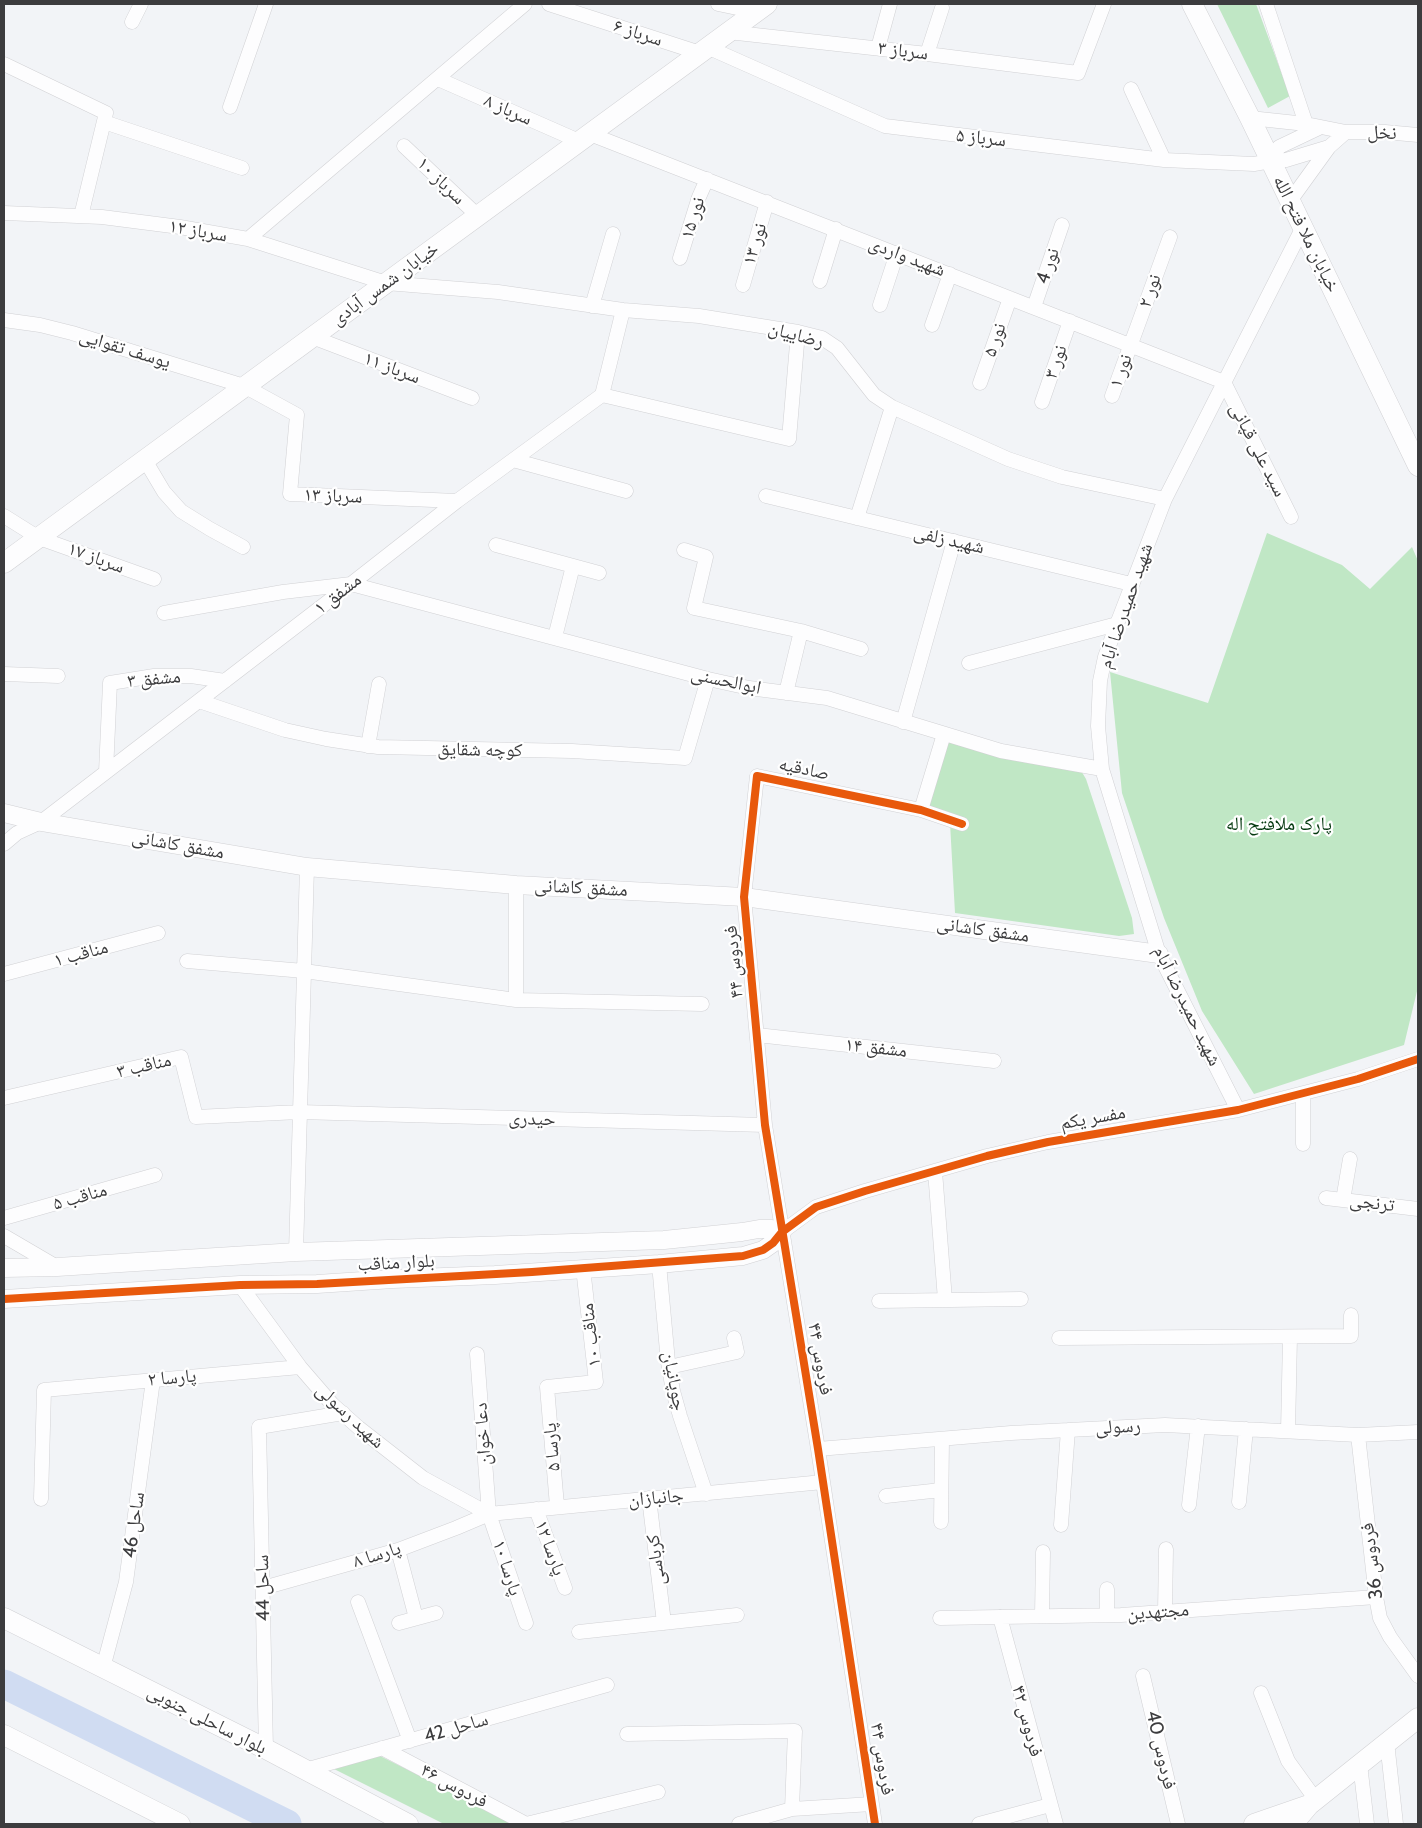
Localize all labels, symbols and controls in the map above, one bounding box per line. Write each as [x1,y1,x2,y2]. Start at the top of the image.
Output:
street label: سرباز ۶ [611,14,665,52]
street label: سرباز ۳ [877,37,929,65]
street label: سرباز ۸ [480,89,536,131]
street label: نخل [1367,121,1397,145]
street label: سرباز ۵ [955,124,1007,152]
street label: سرباز ۱۰ [412,152,470,210]
street label: خیابان ملا فتح الله [1268,172,1344,296]
street label: نور ۱۵ [676,194,710,242]
street label: سرباز ۱۲ [167,215,229,247]
street label: نور ۱۳ [738,220,772,268]
street label: شهید واردی [865,232,949,282]
street label: خیابان شمس آبادی [327,237,443,331]
street label: نور 4 [1031,245,1065,287]
street label: نور ۲ [1133,271,1167,311]
street label: رضاییان [766,317,826,353]
street label: نور ۵ [979,320,1011,360]
street label: یوسف تقوایی [76,324,174,374]
street label: نور ۳ [1040,342,1072,382]
street label: سرباز ۱۱ [360,347,424,389]
street label: نور ۱ [1104,351,1138,391]
street label: سید علی قپانی [1225,399,1291,501]
street label: سرباز ۱۳ [303,484,363,508]
street label: شهید زلفی [912,521,986,559]
street label: سرباز ۱۷ [64,537,128,579]
street label: شهید حمیدرضا آبام [1094,540,1158,672]
street label: مشفق ۱ [310,569,366,619]
street label: ابوالحسنی [689,662,763,700]
street label: مشفق ۳ [126,665,182,693]
street label: کوچه شقایق [437,738,523,762]
street label: صادقیه [777,753,831,785]
park label: پارک ملافتح اله [1226,813,1332,835]
street label: مشفق کاشانی [130,826,226,864]
street label: مشفق کاشانی [534,874,628,902]
street label: مشفق کاشانی [935,912,1031,948]
street label: فردوس ۴۴ [719,925,749,999]
street label: مناقب ۱ [51,936,111,972]
street label: شهید حمیدرضا آبام [1148,942,1226,1070]
street label: مشفق ۱۴ [844,1033,908,1063]
street label: مناقب ۳ [114,1049,174,1083]
street label: مفسر یکم [1059,1101,1127,1135]
street label: حیدری [508,1107,556,1131]
street label: مناقب ۵ [50,1178,110,1216]
street label: ترنجی [1348,1189,1396,1217]
street label: بلوار مناقب [357,1250,435,1276]
street label: مناقب ۱۰ [576,1302,606,1368]
street label: فردوس ۴۴ [802,1321,838,1397]
street label: چوپانیان [657,1349,691,1413]
street label: پارسا ۲ [147,1365,197,1391]
street label: شهید رسولی [311,1378,389,1454]
street label: دعا خوان [469,1402,497,1466]
street label: رسولی [1095,1414,1141,1440]
street label: پارسا ۵ [539,1422,565,1472]
street label: جانبازان [627,1484,685,1512]
street label: ساحل 46 [118,1490,150,1560]
street label: پارسا ۱۲ [529,1517,571,1579]
street label: فردوس 36 [1356,1521,1388,1601]
street label: کرباسی [642,1533,670,1587]
street label: پارسا ۸ [350,1537,404,1573]
street label: پارسا ۱۰ [487,1537,527,1599]
street label: ساحل 44 [251,1554,275,1622]
street label: مجتهدین [1126,1598,1190,1626]
street label: بلوار ساحلی جنوبی [143,1680,271,1760]
street label: فردوس ۴۲ [1007,1683,1047,1759]
street label: ساحل 42 [421,1708,491,1748]
street label: فردوس 40 [1141,1708,1181,1792]
street label: فردوس ۴۴ [865,1721,899,1797]
street label: فردوس ۴۶ [416,1759,492,1813]

